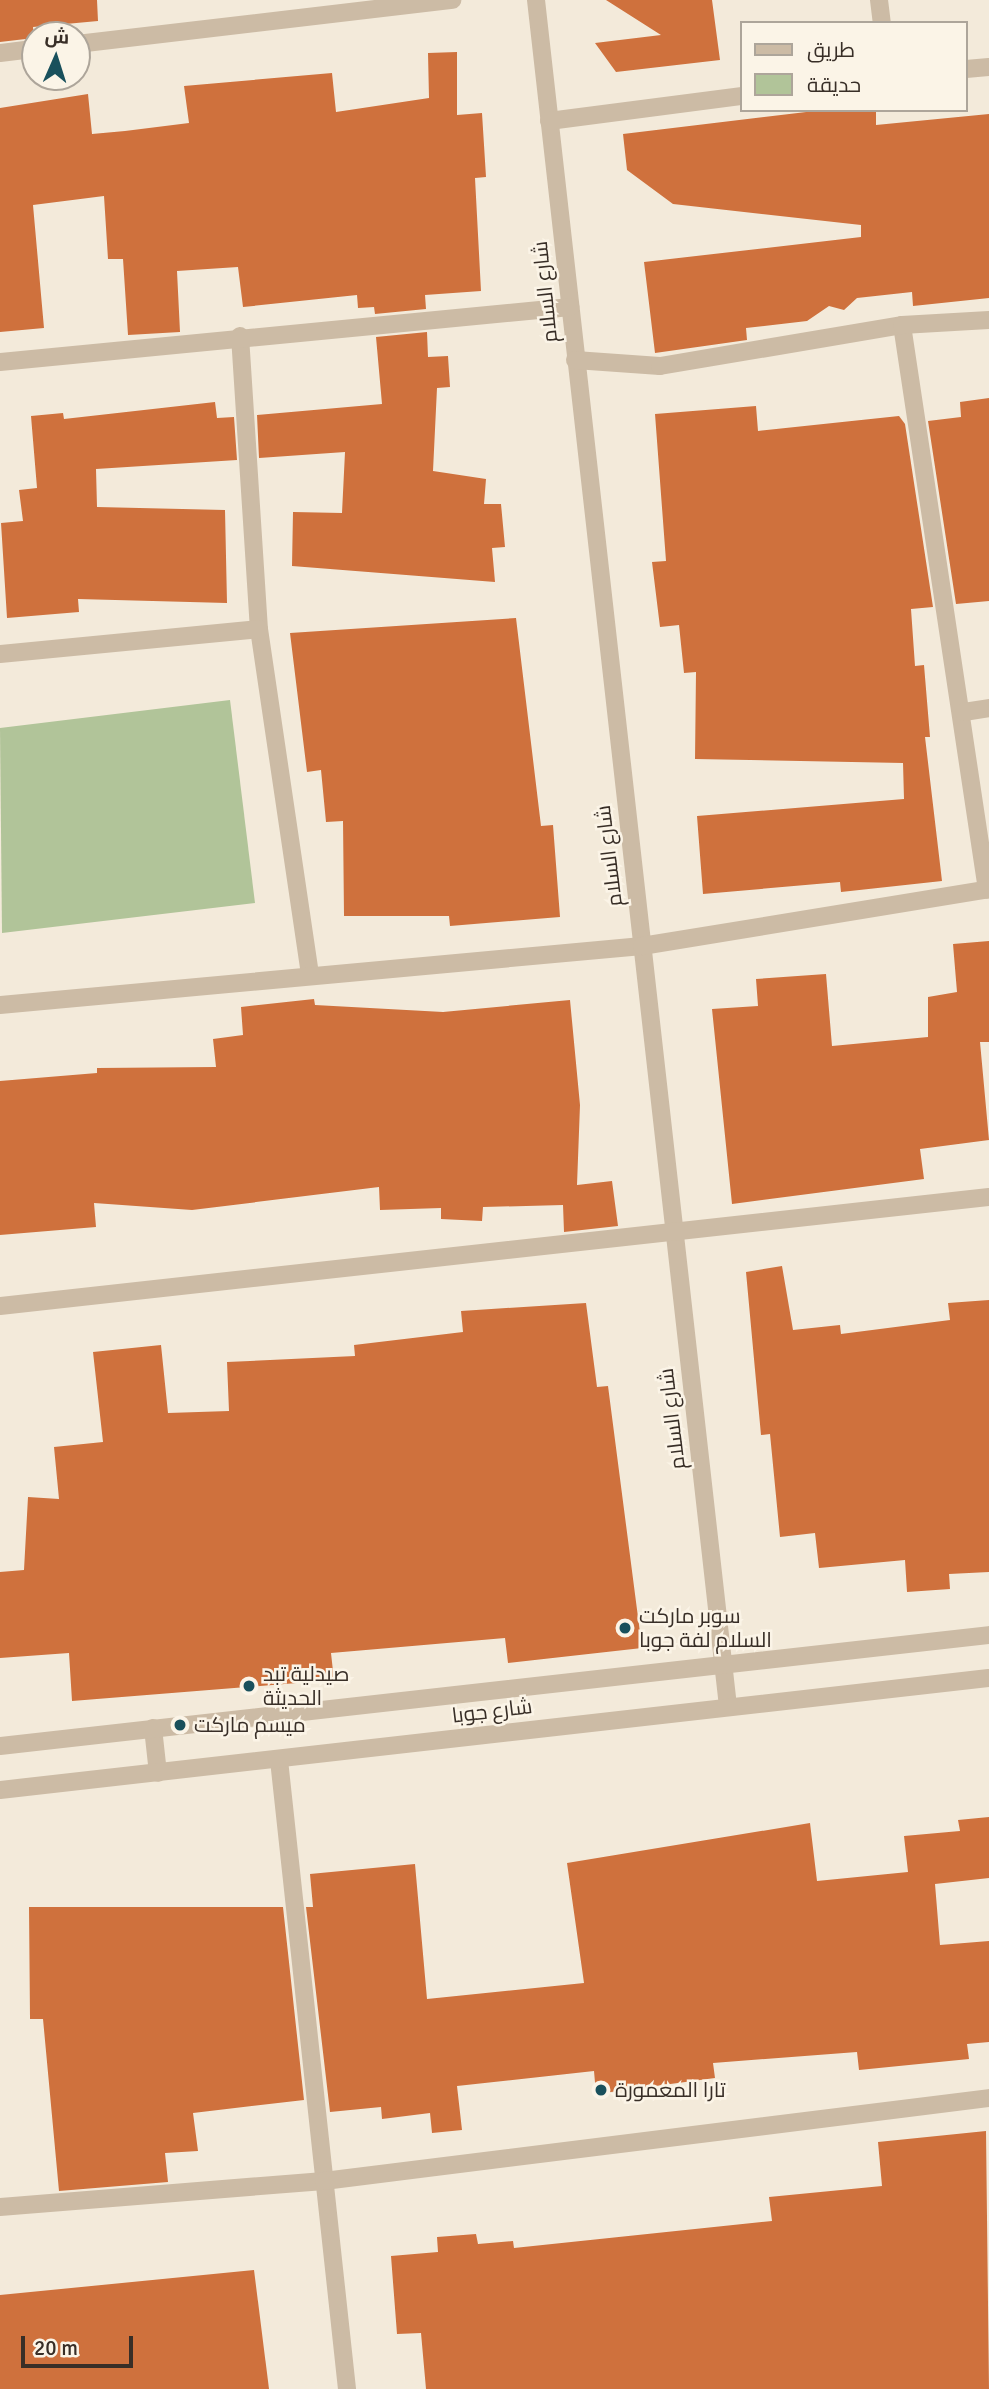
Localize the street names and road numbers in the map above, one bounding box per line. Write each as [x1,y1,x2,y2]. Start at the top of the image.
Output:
street label: شارع السلام [527,240,563,344]
street label: شارع السلام [590,804,628,908]
street label: شارع السلام [653,1367,691,1471]
street label: شارع جوبا [450,1694,534,1728]

